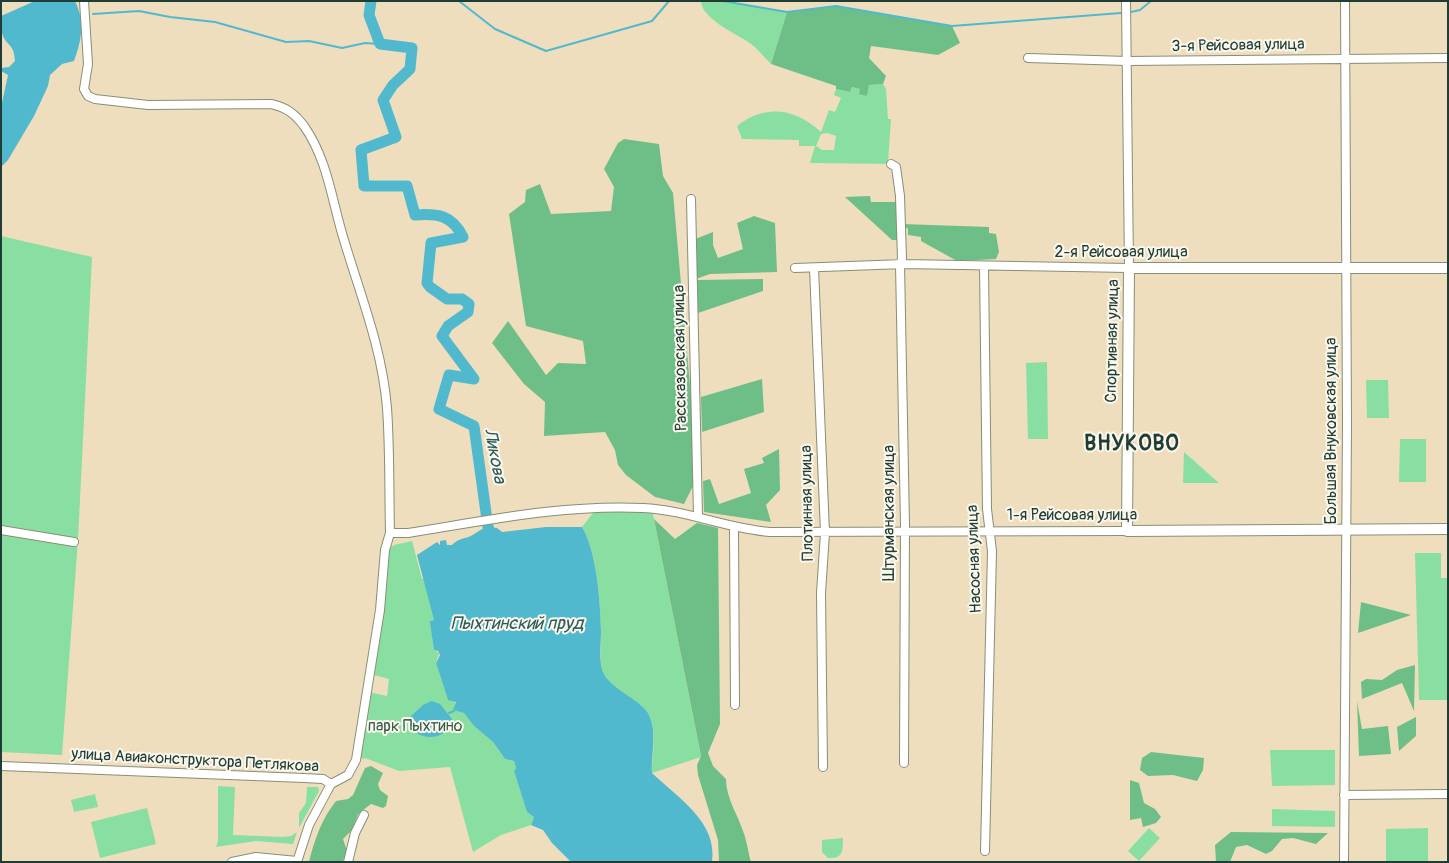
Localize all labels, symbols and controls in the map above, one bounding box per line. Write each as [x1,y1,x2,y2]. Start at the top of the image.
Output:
street label: 3-я Рейсовая улица [1171,35,1305,57]
street label: 2-я Рейсовая улица [1054,243,1188,263]
street label: Спортивная улица [1102,279,1124,403]
street label: Рассказовская улица [670,285,692,431]
street label: Большая Внуковская улица [1322,338,1342,524]
water label: Ликова [478,427,510,485]
district label: ВНУКОВО [1083,432,1181,458]
street label: Плотинная улица [797,445,819,561]
street label: Штурманская улица [880,445,900,581]
street label: Насосная улица [964,504,986,614]
street label: 1-я Рейсовая улица [1007,506,1137,526]
water label: Пыхтинский пруд [451,613,583,635]
park label: парк Пыхтино [368,717,462,737]
street label: улица Авиаконструктора Петлякова [71,745,319,777]

